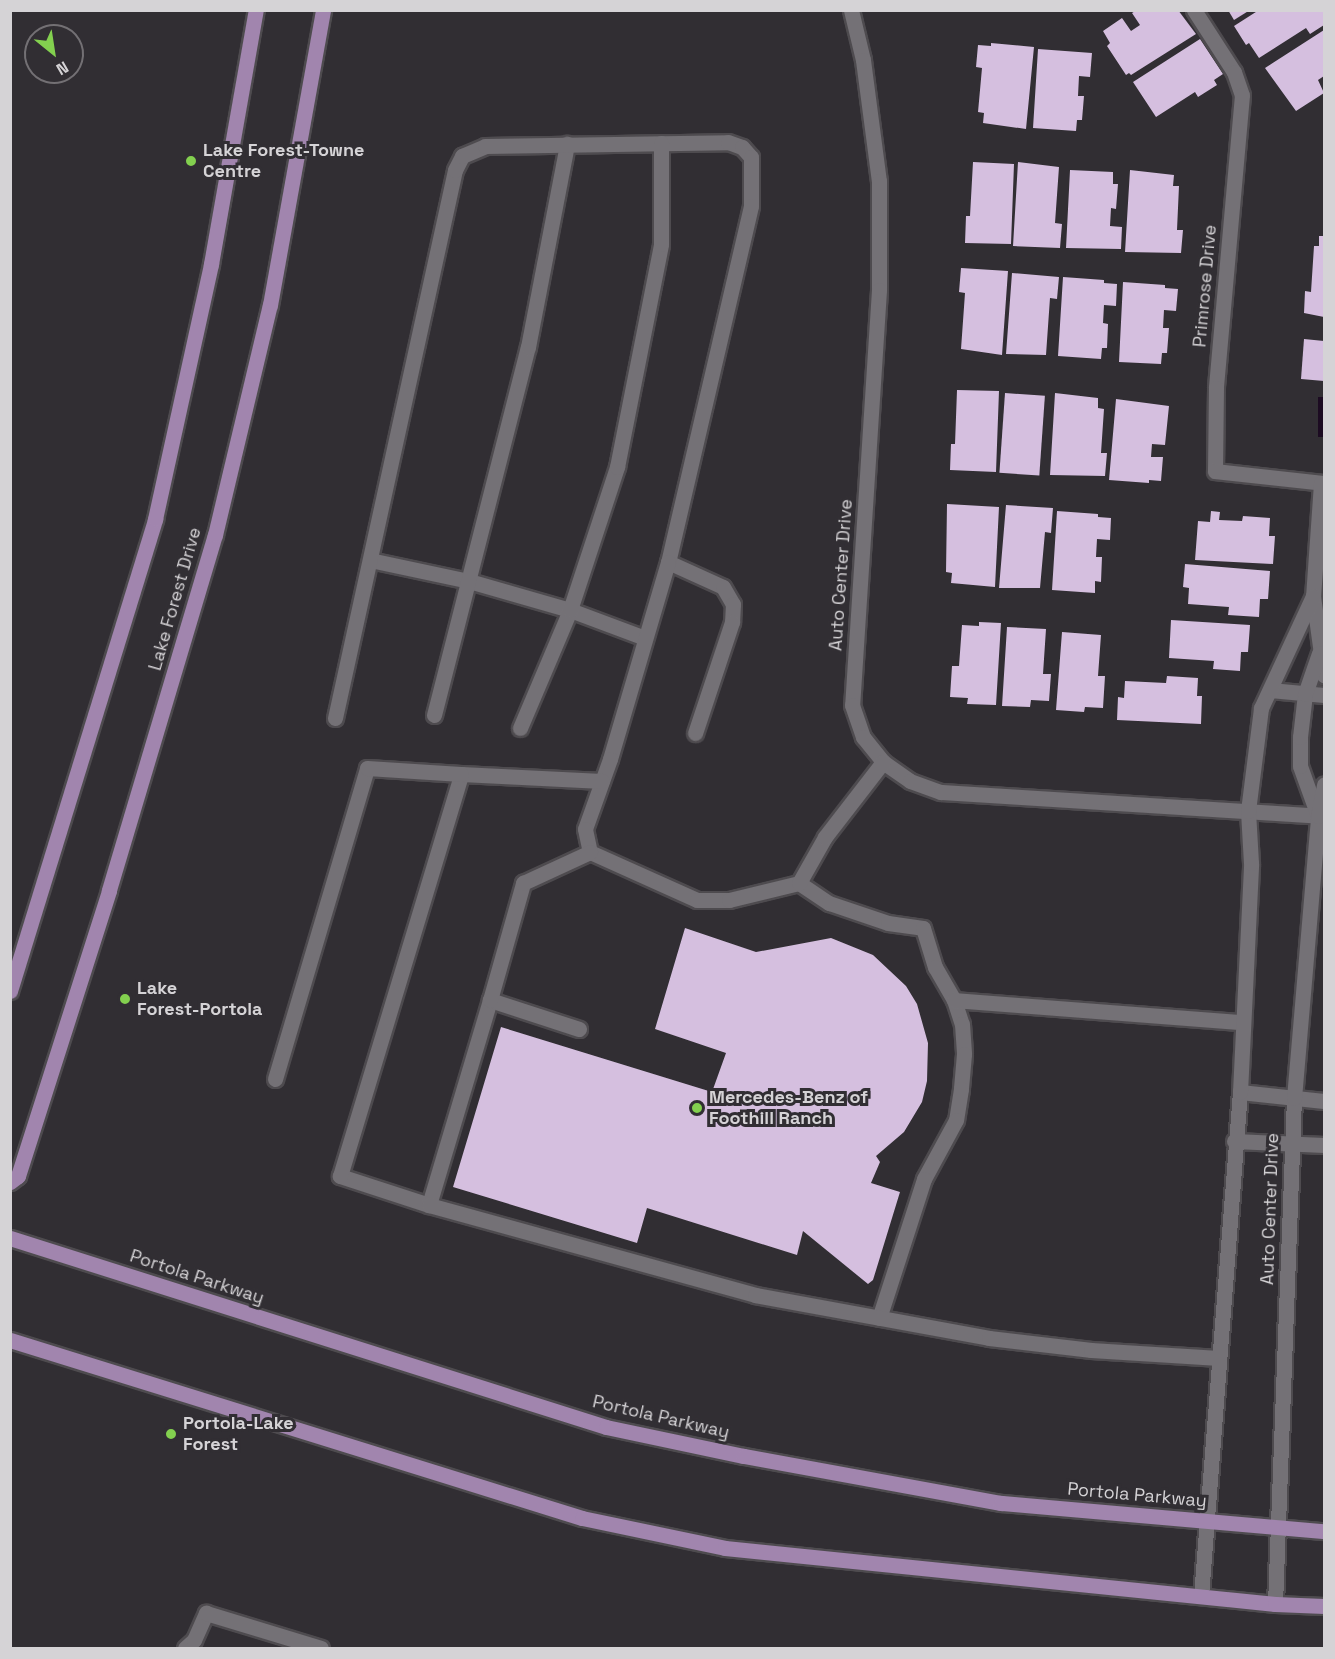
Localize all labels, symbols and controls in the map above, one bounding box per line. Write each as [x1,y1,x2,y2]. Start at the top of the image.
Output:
north arrow [24,24,84,84]
text: N [52,57,72,80]
place label: Lake Forest-Towne Centre [203,140,364,182]
marker: Lake Forest-Towne Centre [184,154,198,168]
street label: Primrose Drive [1189,224,1221,348]
street label: Auto Center Drive [825,498,857,652]
street label: Lake Forest Drive [144,525,206,673]
place label: Lake Forest-Portola [137,978,263,1020]
marker: Lake Forest-Portola [118,992,132,1006]
place label: Mercedes-Benz of Foothill Ranch [709,1087,868,1130]
marker: Mercedes-Benz of Foothill Ranch [690,1101,704,1115]
street label: Auto Center Drive [1257,1133,1283,1285]
street label: Portola Parkway [127,1245,267,1309]
street label: Portola Parkway [590,1391,732,1443]
place label: Portola-Lake Forest [183,1413,294,1456]
marker: Portola-Lake Forest [164,1427,178,1441]
street label: Portola Parkway [1066,1478,1208,1512]

